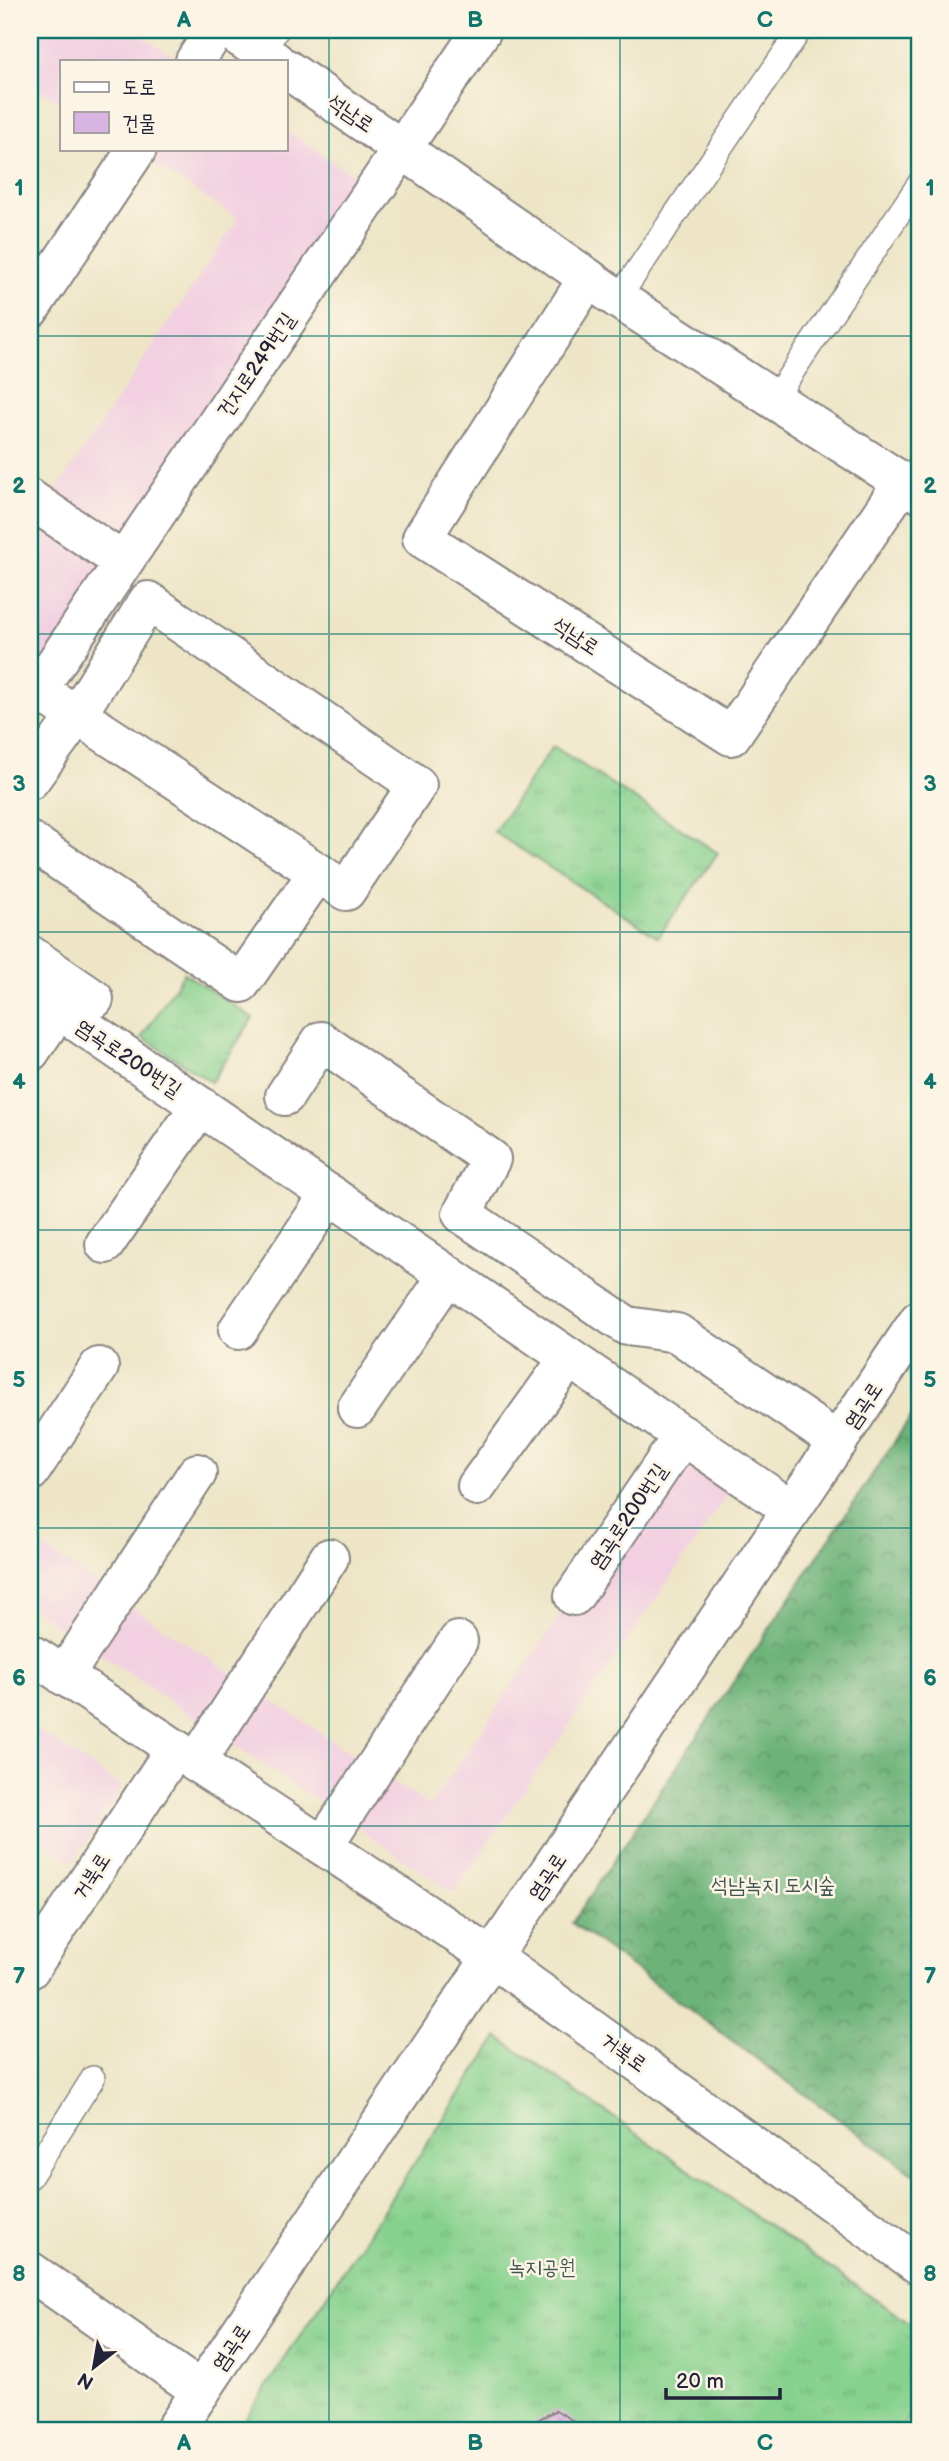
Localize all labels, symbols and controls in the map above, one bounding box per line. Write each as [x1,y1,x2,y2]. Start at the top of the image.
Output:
text: A [176,6,192,34]
text: B [467,6,483,34]
text: C [757,6,773,34]
legend [60,60,287,150]
text: 도로 [122,75,156,100]
street label: 석남로 [323,89,379,138]
text: 건물 [122,111,156,136]
text: 1 [14,174,24,202]
text: 1 [925,174,935,202]
street label: 건지로249번길 [212,308,301,423]
text: 2 [12,472,26,500]
text: 2 [923,472,937,500]
street label: 석남로 [548,612,604,661]
text: 3 [12,770,26,798]
text: 3 [923,770,937,798]
street label: 염곡로200번길 [71,1014,186,1103]
text: 4 [12,1068,26,1096]
text: 4 [923,1068,937,1096]
text: 5 [12,1366,26,1394]
text: 5 [923,1366,937,1394]
street label: 염곡로 [839,1377,888,1433]
street label: 염곡로200번길 [584,1459,673,1574]
text: 6 [12,1664,26,1692]
text: 6 [923,1664,937,1692]
street label: 거북로 [67,1848,116,1904]
street label: 염곡로 [523,1848,572,1904]
park label: 석남녹지 도시숲 [711,1873,835,1898]
text: 7 [13,1962,26,1990]
text: 7 [924,1962,937,1990]
street label: 거북로 [596,2027,652,2077]
park label: 녹지공원 [508,2255,576,2280]
text: 8 [12,2260,26,2288]
text: 8 [923,2260,937,2288]
street label: 염곡로 [207,2319,256,2375]
north arrow [60,2332,130,2402]
scale bar [666,2356,779,2400]
text: N [74,2367,98,2394]
text: 20 m [676,2369,724,2394]
text: A [176,2429,192,2457]
text: B [467,2429,483,2457]
text: C [757,2429,773,2457]

